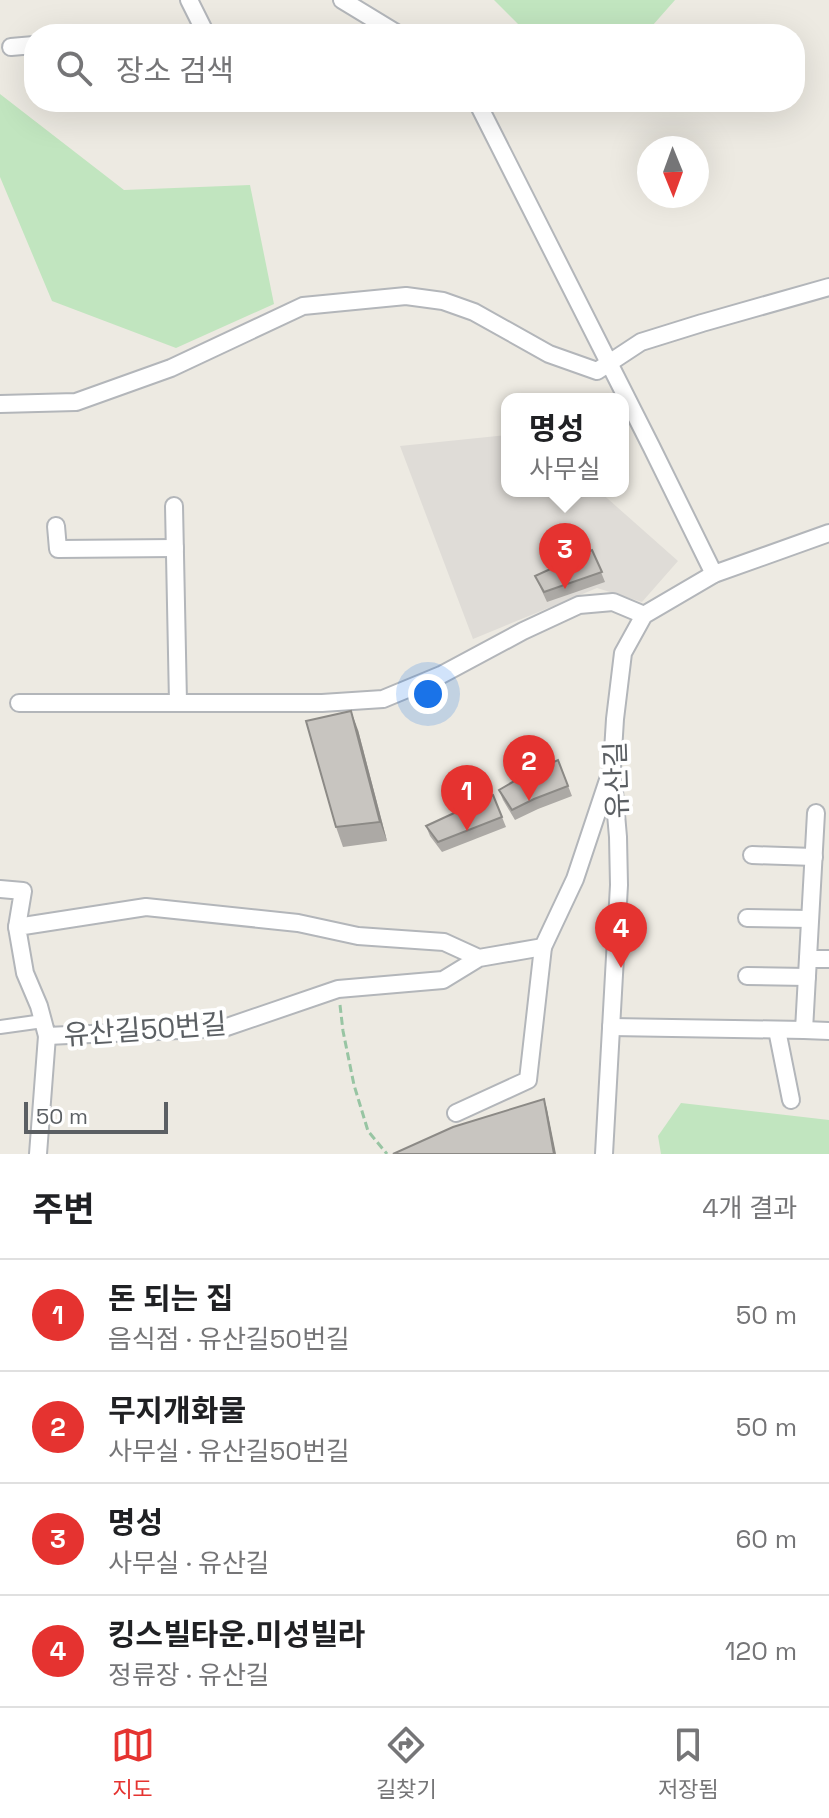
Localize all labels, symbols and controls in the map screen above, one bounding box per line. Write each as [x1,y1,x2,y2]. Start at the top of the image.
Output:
search box [24,24,805,112]
icon: search [52,46,96,90]
text: 장소 검색 [116,51,234,90]
north arrow [637,136,709,208]
popup [501,393,629,497]
text: 명성 [529,409,584,448]
text: 사무실 [529,452,601,486]
pin: 3 [539,523,591,589]
your location [408,674,448,714]
pin: 2 [503,735,555,801]
street label: 유산길 [597,741,635,819]
pin: 1 [441,765,493,831]
pin: 4 [595,902,647,968]
street label: 유산길50번길 [62,1005,228,1053]
scale bar [24,1098,168,1134]
text: 50 m [36,1102,88,1130]
text: 주변 [32,1188,95,1231]
text: 4개 결과 [702,1191,797,1225]
text: 돈 되는 집 [108,1279,234,1318]
text: 1 [52,1298,64,1332]
text: 50 m [736,1298,797,1332]
text: 음식점 · 유산길50번길 [108,1322,350,1356]
text: 무지개화물 [108,1391,246,1430]
text: 2 [50,1410,66,1444]
text: 50 m [736,1410,797,1444]
text: 사무실 · 유산길50번길 [108,1434,350,1468]
text: 명성 [108,1503,163,1542]
text: 3 [50,1522,66,1556]
text: 60 m [735,1522,797,1556]
text: 사무실 · 유산길 [108,1546,270,1580]
text: 킹스빌타운.미성빌라 [108,1615,365,1654]
text: 4 [50,1634,66,1668]
text: 120 m [725,1634,797,1668]
text: 정류장 · 유산길 [108,1658,270,1692]
tab: 지도 [111,1723,155,1803]
tab: 길찾기 [376,1723,436,1803]
tab: 저장됨 [658,1723,718,1803]

